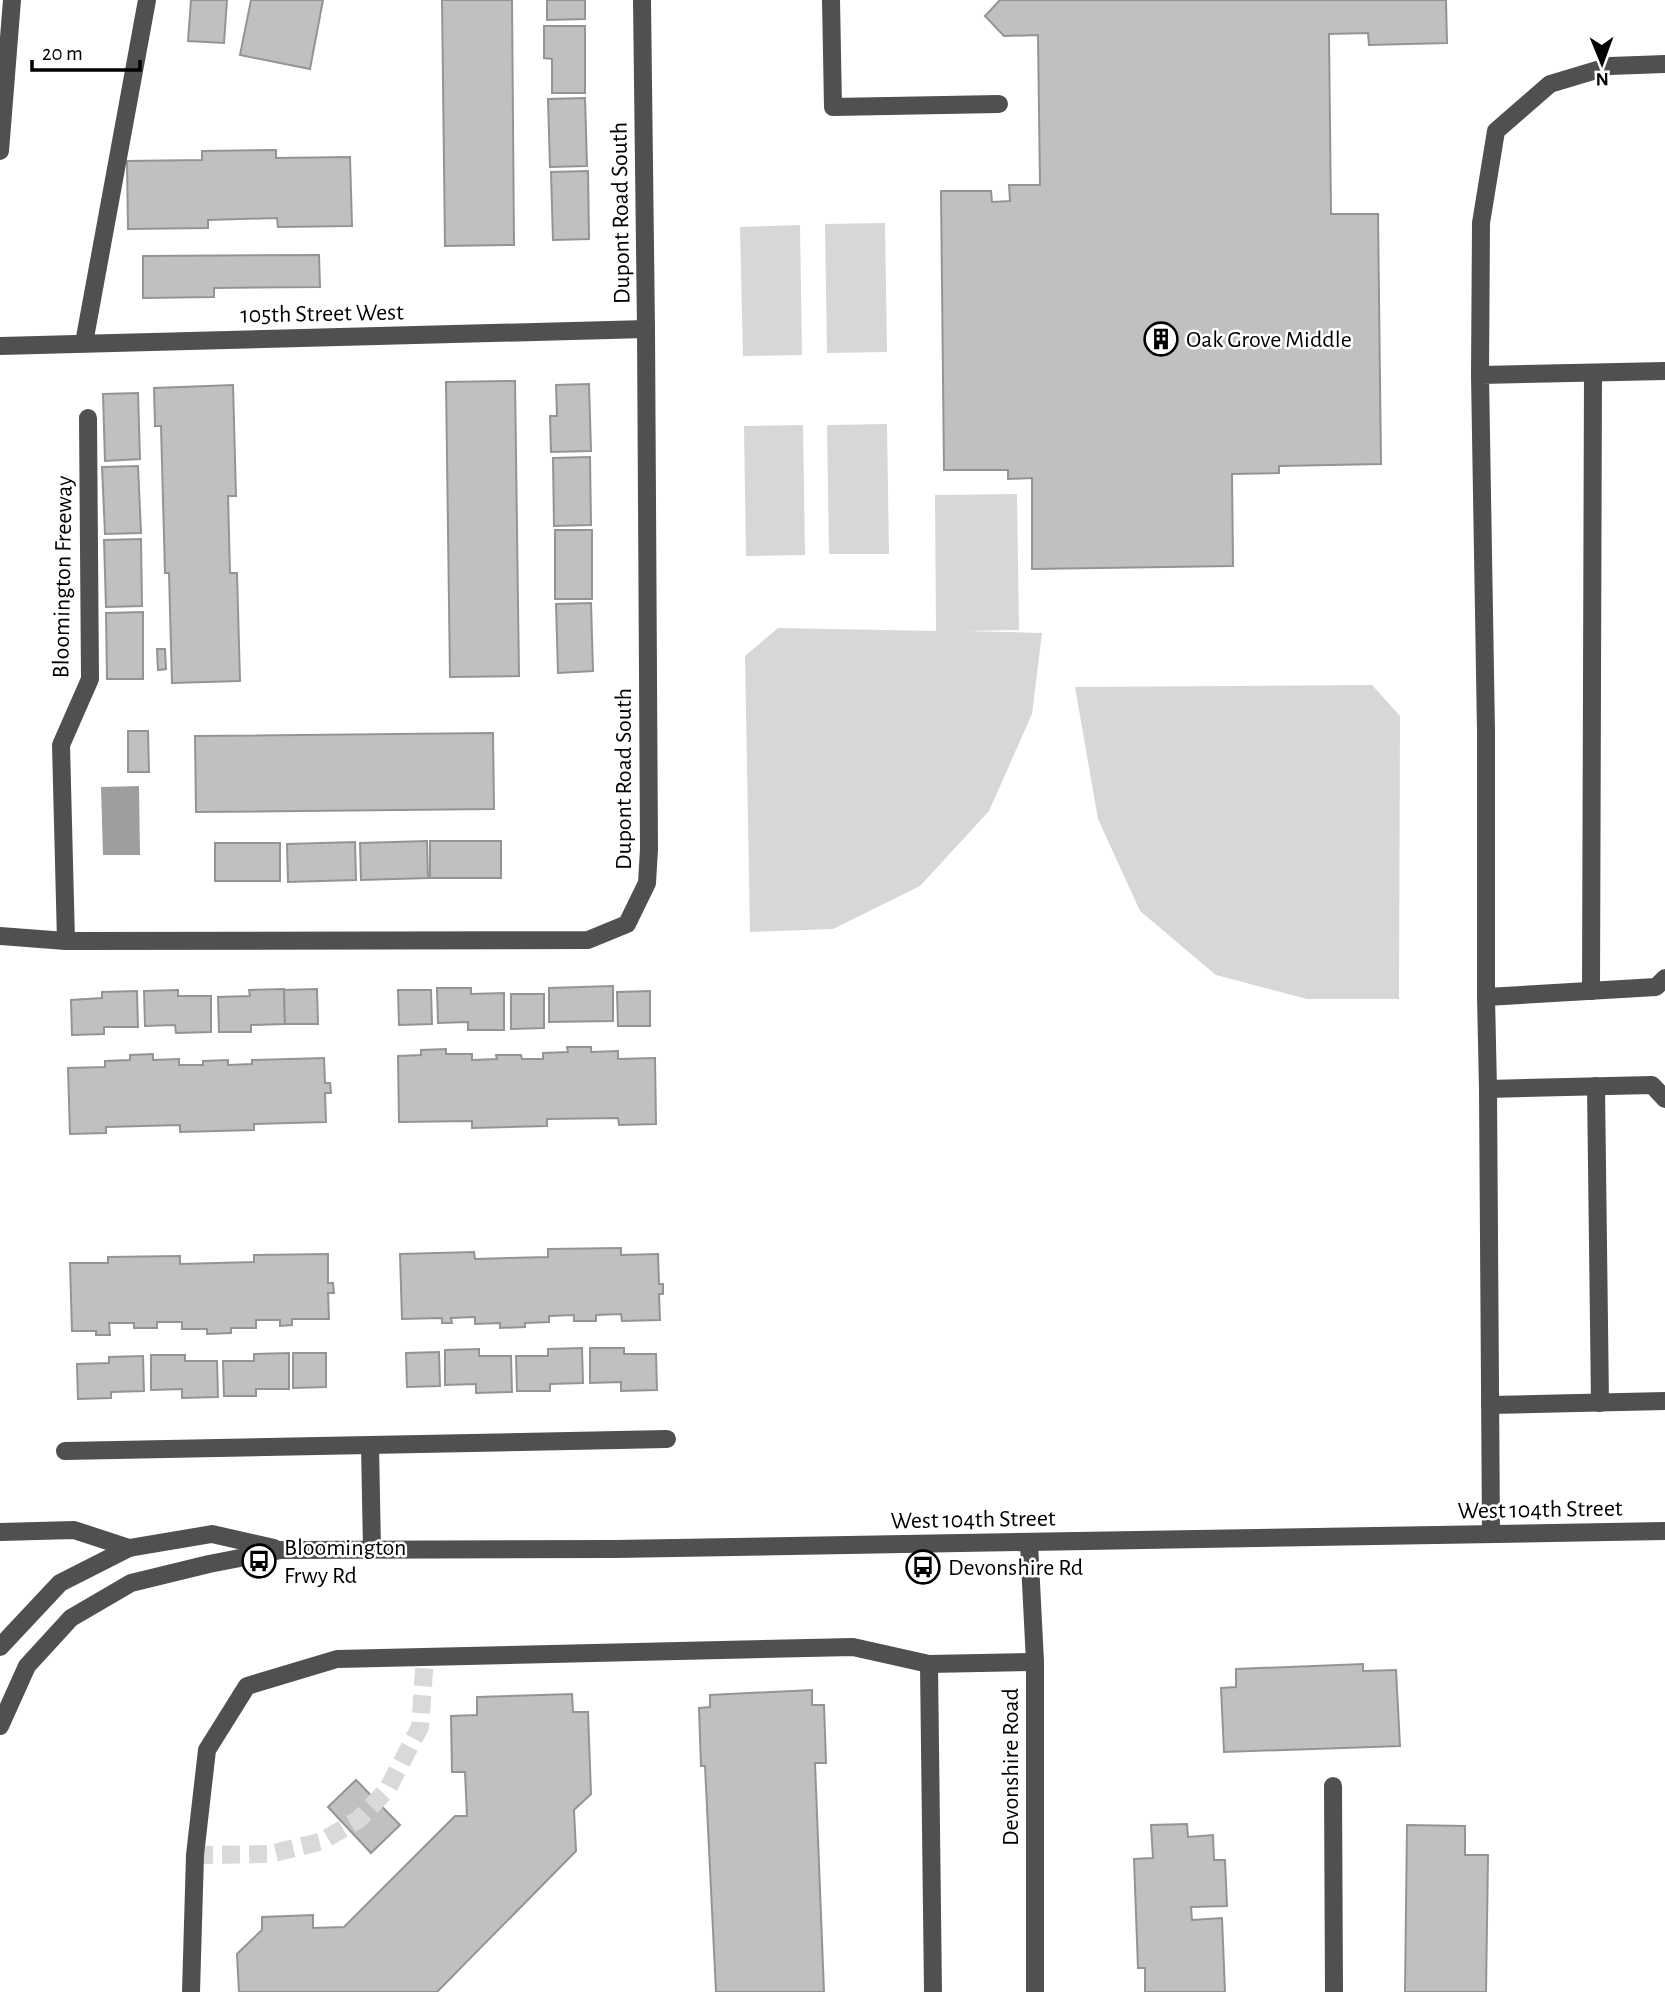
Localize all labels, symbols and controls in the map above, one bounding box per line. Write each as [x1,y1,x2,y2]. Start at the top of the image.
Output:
scale bar [32,28,140,72]
north arrow [1567,28,1637,98]
text: 20 m [42,43,83,64]
text: N [1595,69,1609,88]
street label: Dupont Road South [607,122,635,304]
street label: 105th Street West [240,301,404,327]
building icon: Oak Grove Middle [1142,320,1180,358]
place label: Oak Grove Middle [1186,328,1352,352]
street label: Bloomington Freeway [49,476,77,679]
street label: Dupont Road South [612,688,636,870]
street label: West 104th Street [1457,1497,1623,1523]
street label: West 104th Street [890,1507,1056,1533]
place label: Bloomington Frwy Rd [284,1536,406,1588]
bus stop icon: Bloomington Frwy Rd [240,1542,278,1580]
bus stop icon: Devonshire Rd [904,1548,942,1586]
place label: Devonshire Rd [948,1556,1083,1580]
street label: Devonshire Road [999,1688,1023,1846]

